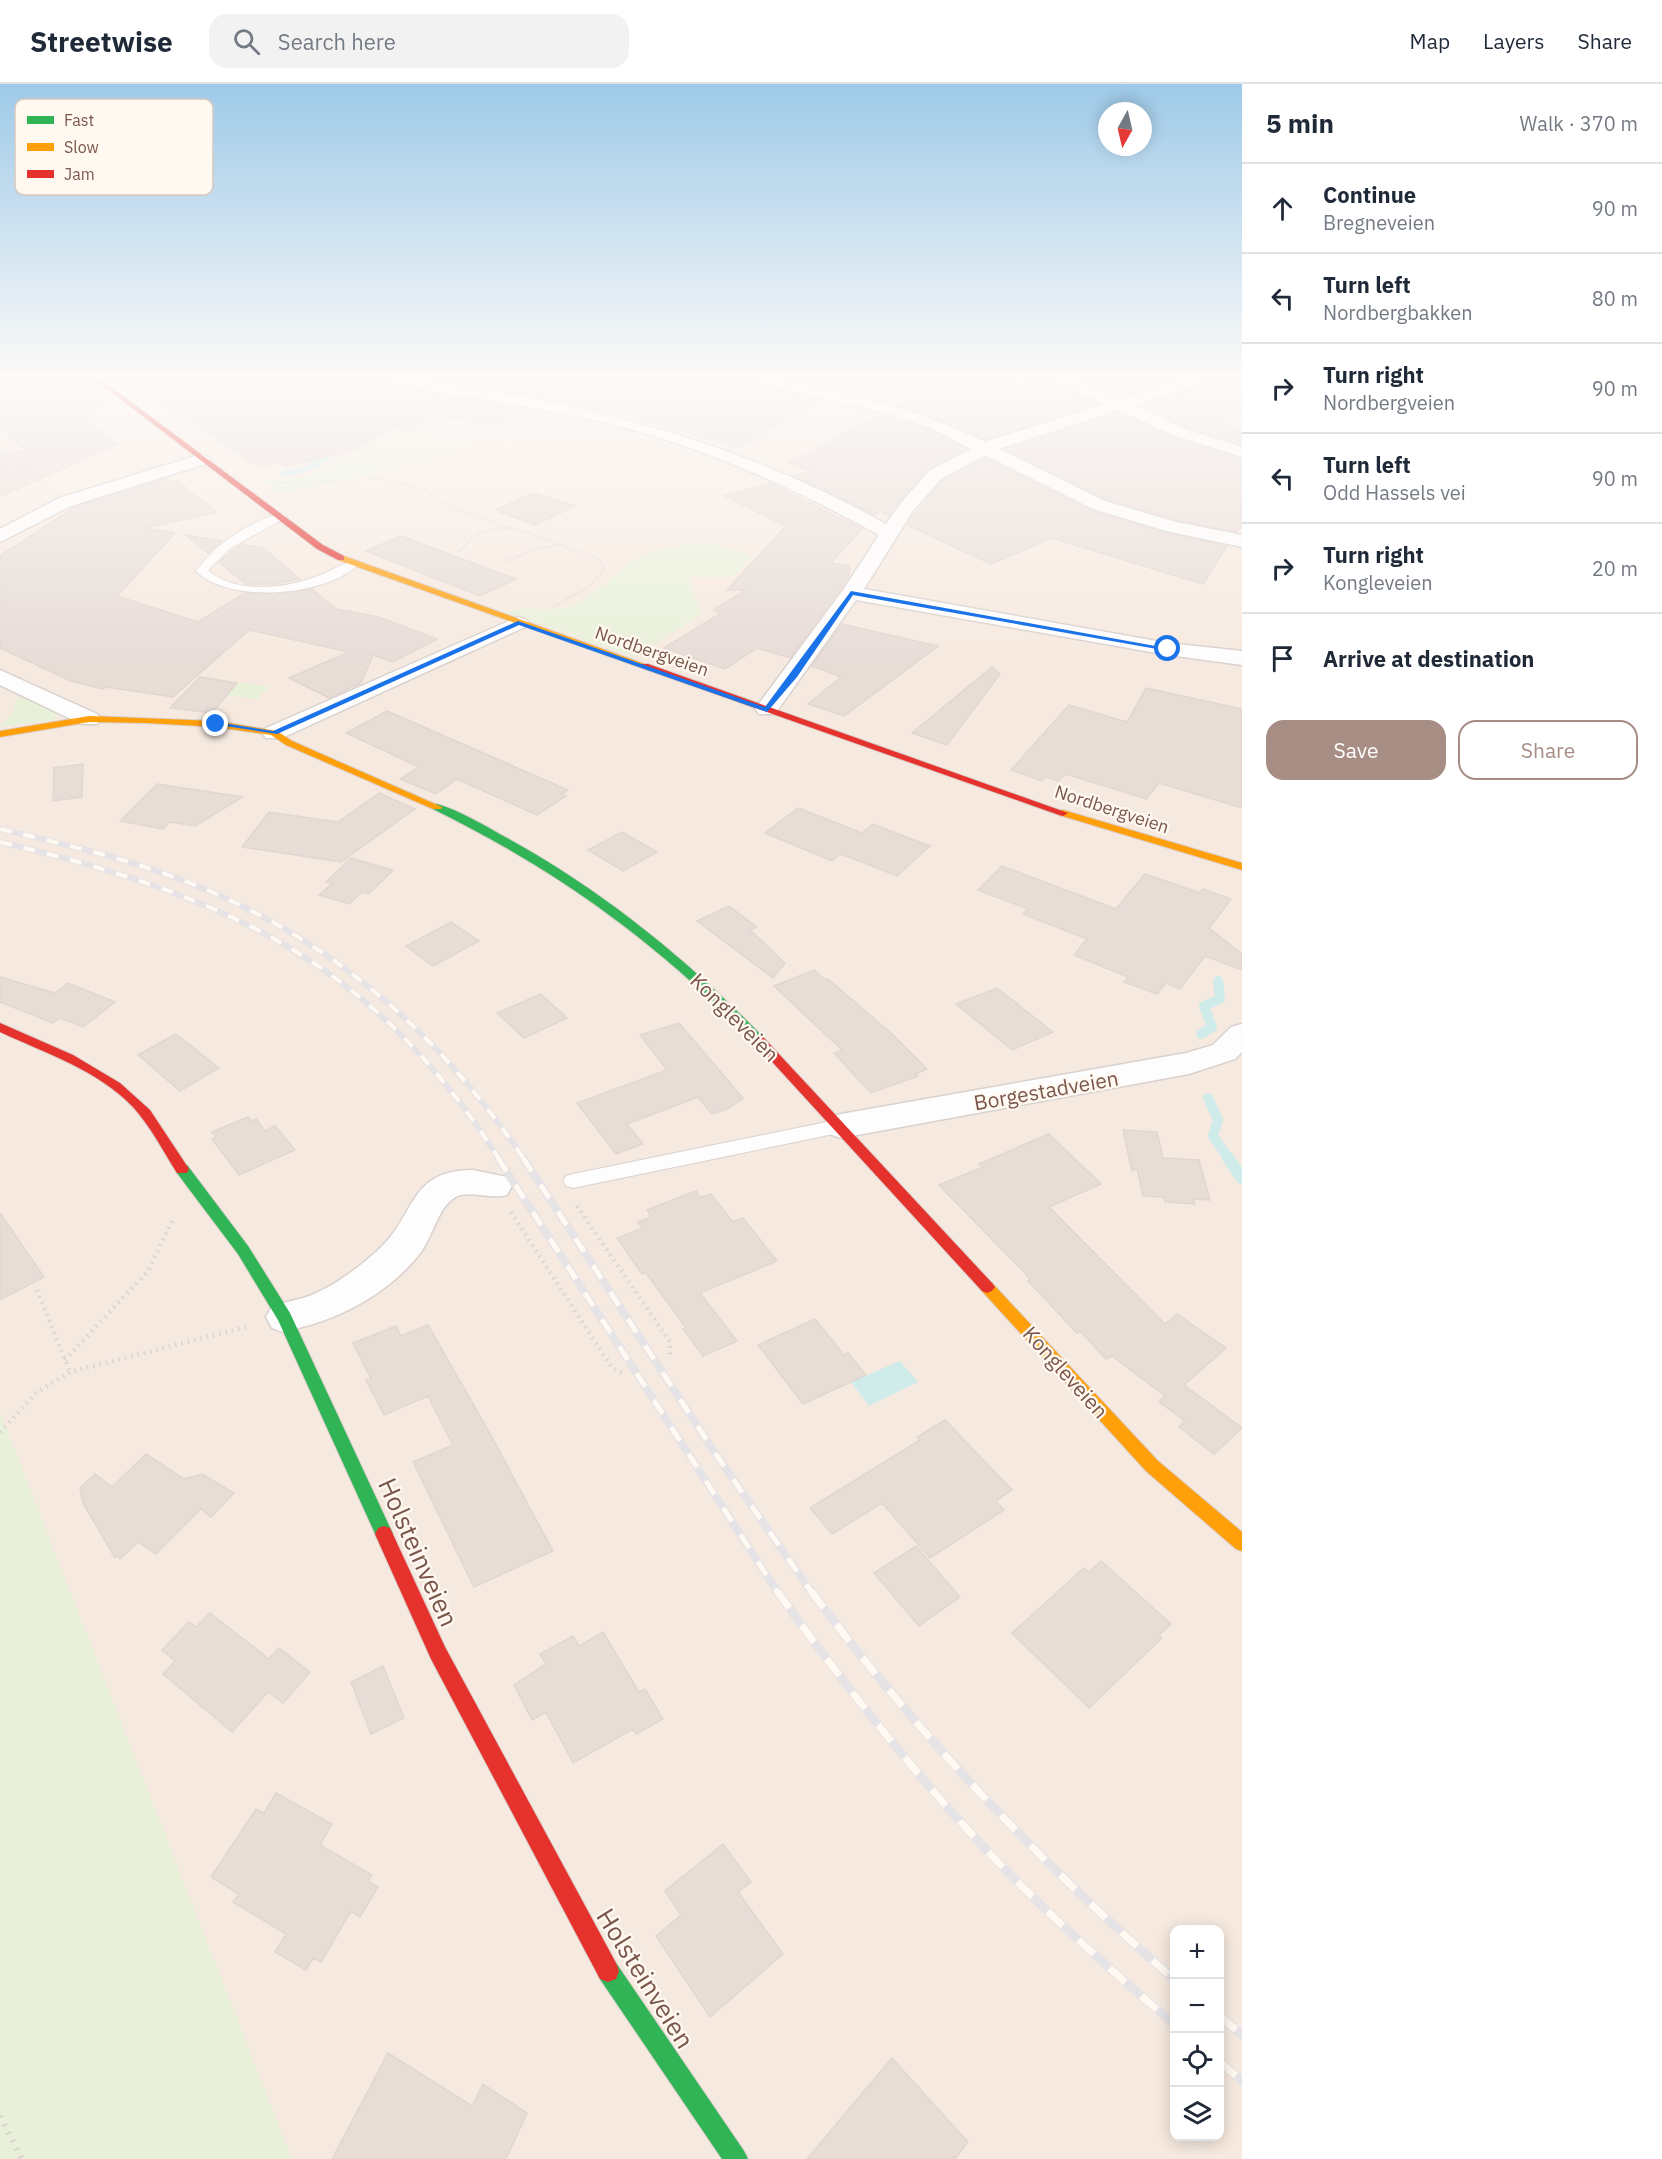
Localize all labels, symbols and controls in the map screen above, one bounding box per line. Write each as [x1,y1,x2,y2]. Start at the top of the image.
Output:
search box [209,14,629,68]
text: Streetwise [30,23,173,60]
icon: search [230,25,263,58]
text: Search here [278,27,396,56]
text: Map [1410,27,1450,55]
text: Layers [1483,27,1545,55]
text: Share [1578,27,1632,55]
legend [15,99,213,195]
north arrow [1098,102,1152,156]
text: 5 min [1266,106,1334,140]
text: Fast [64,110,94,130]
text: Walk · 370 m [1520,110,1638,137]
text: Slow [64,137,99,157]
text: Jam [64,164,95,184]
text: Continue [1323,180,1416,209]
icon: ahead [1266,192,1299,225]
text: 90 m [1592,195,1638,222]
text: Bregneveien [1323,209,1435,236]
text: Turn left [1323,270,1411,299]
icon: left [1266,282,1299,315]
text: 80 m [1592,285,1638,312]
text: Nordbergbakken [1323,299,1473,326]
text: Turn right [1323,360,1424,389]
icon: right [1266,372,1299,405]
text: 90 m [1592,375,1638,402]
text: Nordbergveien [1323,389,1455,416]
text: Turn left [1323,450,1411,479]
icon: left [1266,462,1299,495]
text: 90 m [1592,465,1638,492]
text: Odd Hassels vei [1323,479,1466,506]
text: Turn right [1323,540,1424,569]
icon: right [1266,552,1299,585]
text: 20 m [1592,555,1638,582]
text: Kongleveien [1323,569,1433,596]
street label: Nordbergveien [592,621,712,681]
route start [1154,635,1180,661]
icon: arrive [1266,642,1299,675]
text: Arrive at destination [1323,644,1534,673]
route end [202,710,228,736]
button: Save [1266,720,1446,780]
button: Share [1458,720,1638,780]
street label: Nordbergveien [1052,780,1172,838]
street label: Kongleveien [684,966,786,1068]
street label: Borgestadveien [971,1063,1121,1117]
street label: Kongleveien [1017,1320,1115,1424]
street label: Holsteinveien [371,1472,467,1632]
street label: Holsteinveien [589,1901,703,2055]
map controls [1170,1925,1224,2141]
button: + [1170,1925,1224,1979]
button: − [1170,1979,1224,2033]
button: locate [1170,2033,1224,2087]
button: layers [1170,2087,1224,2141]

